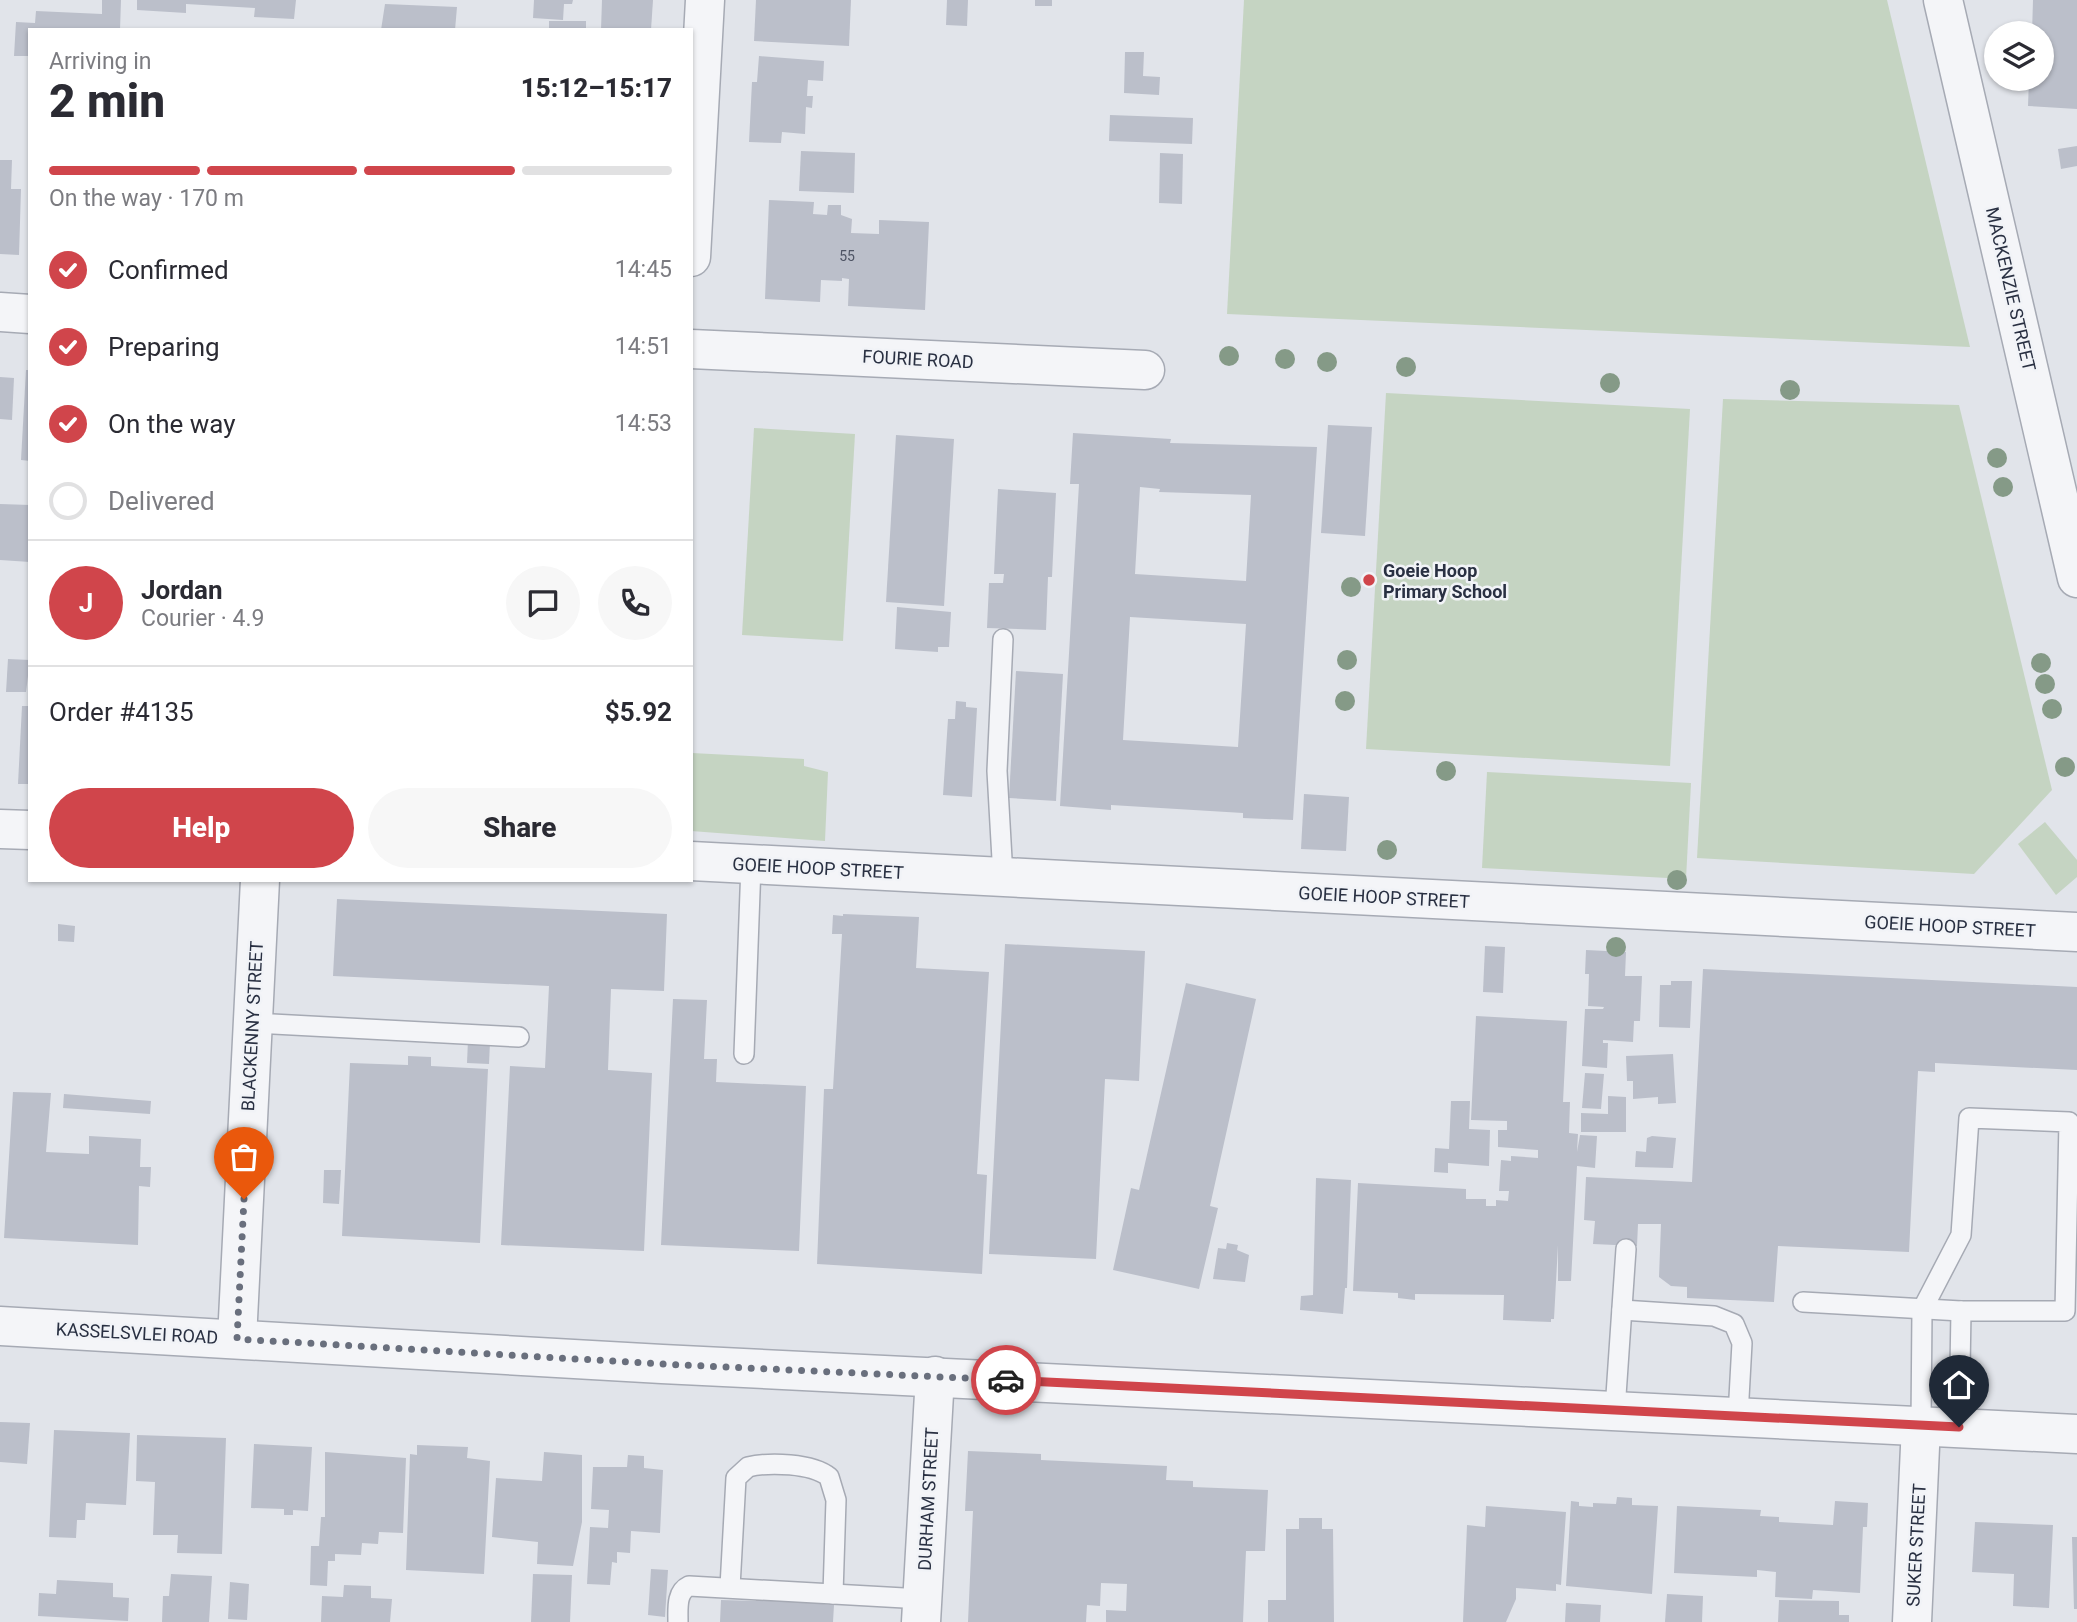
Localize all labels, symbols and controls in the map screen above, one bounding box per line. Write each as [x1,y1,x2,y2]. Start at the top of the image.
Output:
map controls [1984,21,2054,91]
button: layers [1984,21,2054,91]
text: Arriving in [49,48,152,75]
text: 15:12–15:17 [521,73,672,103]
text: 2 min [49,74,165,128]
text: On the way · 170 m [49,185,244,212]
street label: MACKENZIE STREET [1982,205,2040,373]
house number: 55 [839,248,855,264]
icon: check [49,251,87,289]
text: Confirmed [108,255,229,285]
text: 14:45 [615,256,672,283]
icon: check [49,328,87,366]
text: Preparing [108,332,220,362]
text: 14:51 [615,333,672,360]
street label: FOURIE ROAD [862,346,974,372]
icon: check [49,405,87,443]
text: On the way [108,409,236,439]
text: 14:53 [615,410,672,437]
text: Delivered [108,486,215,516]
place label: Goeie Hoop Primary School [1383,560,1507,602]
button: chat [506,566,580,640]
button: phone [598,566,672,640]
marker: Goeie Hoop Primary School [1361,572,1377,588]
text: Jordan [141,575,223,605]
text: J [79,588,93,618]
text: Courier · 4.9 [141,605,264,632]
text: Order #4135 [49,697,194,727]
text: $5.92 [605,697,672,727]
button: Help [49,788,354,868]
button: Share [368,788,672,868]
street label: GOEIE HOOP STREET [732,853,905,883]
street label: GOEIE HOOP STREET [1298,882,1471,912]
street label: GOEIE HOOP STREET [1864,911,2037,941]
street label: BLACKENNY STREET [237,940,267,1112]
pin [214,1127,274,1199]
icon: bag [225,1138,263,1176]
street label: KASSELSVLEI ROAD [55,1318,219,1348]
courier [971,1345,1041,1415]
pin [1929,1355,1989,1427]
icon: car [987,1361,1025,1399]
icon: home [1940,1366,1978,1404]
street label: DURHAM STREET [914,1427,942,1571]
street label: SUKER STREET [1902,1483,1930,1607]

